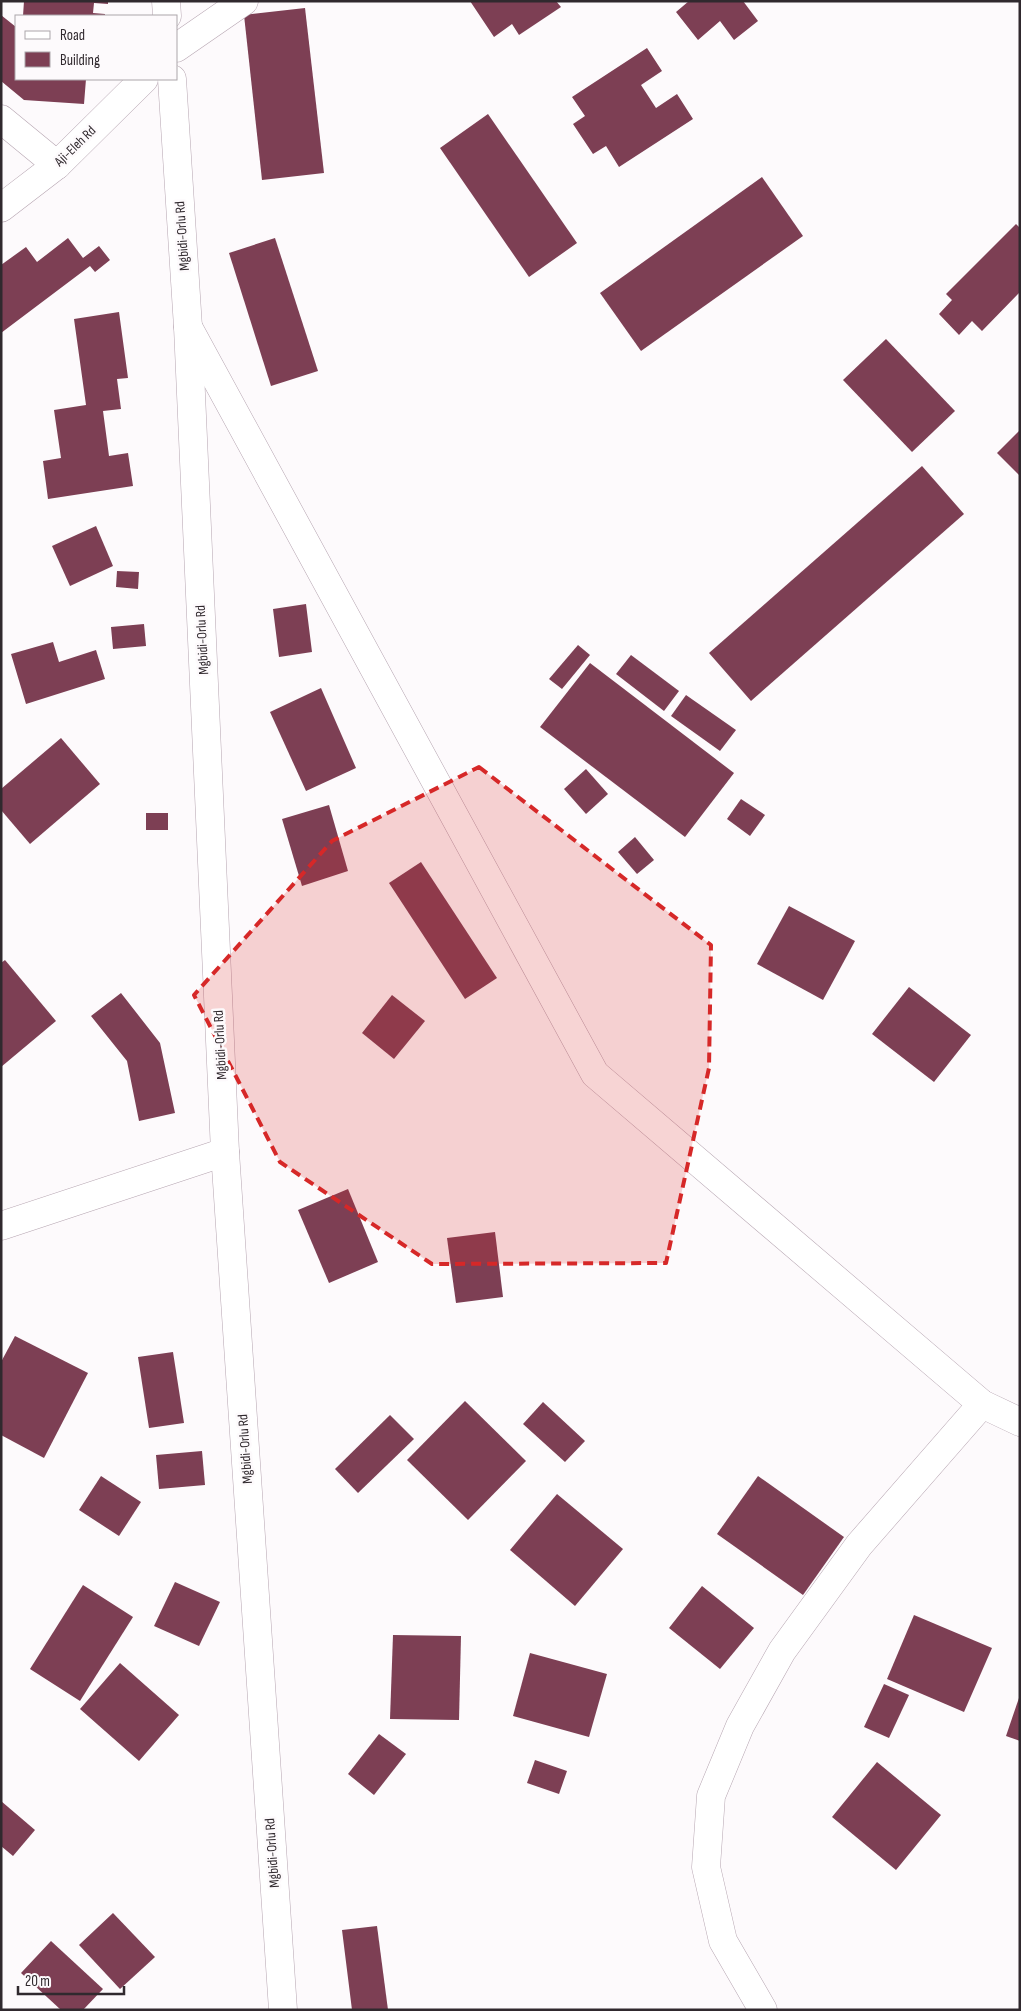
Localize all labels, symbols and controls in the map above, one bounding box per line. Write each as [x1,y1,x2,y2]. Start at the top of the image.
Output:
legend [15,15,178,80]
text: Road [60,26,85,45]
text: Building [60,51,100,70]
street label: Aji-Eleh Rd [50,122,99,170]
street label: Mgbidi-Orlu Rd [171,201,193,271]
street label: Mgbidi-Orlu Rd [192,605,212,675]
street label: Mgbidi-Orlu Rd [210,1010,230,1080]
street label: Mgbidi-Orlu Rd [234,1414,256,1484]
street label: Mgbidi-Orlu Rd [261,1818,283,1888]
scale bar [18,1964,124,1996]
text: 20 m [25,1972,50,1991]

